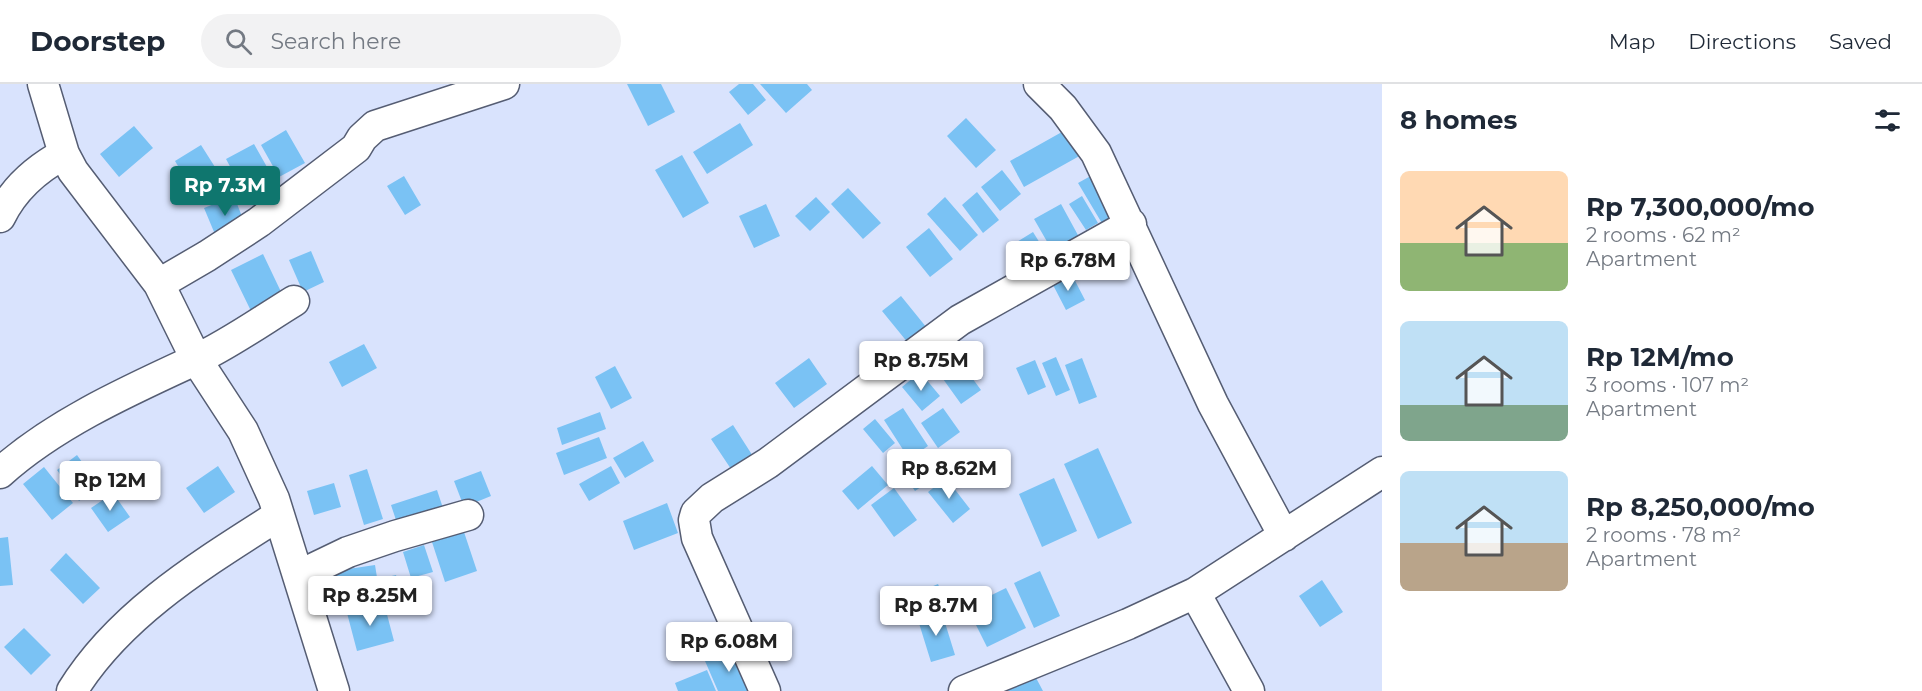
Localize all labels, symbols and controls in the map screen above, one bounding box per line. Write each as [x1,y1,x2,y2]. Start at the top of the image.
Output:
search box [201,14,621,68]
text: Doorstep [30,24,165,58]
icon: search [222,25,255,58]
text: Search here [270,28,401,55]
text: Map [1609,29,1655,54]
text: Directions [1688,29,1796,54]
text: Saved [1829,29,1892,54]
text: 8 homes [1400,104,1517,136]
icon: filters [1871,104,1904,137]
pin: Rp 7.3M [170,166,280,217]
text: Rp 7.3M [184,173,266,197]
text: Rp 7,300,000/mo [1586,191,1815,223]
icon: home [1448,195,1520,267]
text: 2 rooms · 62 m² [1586,223,1741,247]
pin: Rp 6.78M [1006,241,1130,292]
text: Apartment [1586,247,1697,271]
text: Rp 6.78M [1020,248,1116,272]
pin: Rp 8.75M [859,341,983,392]
text: Rp 12M/mo [1586,341,1734,373]
icon: home [1448,345,1520,417]
text: Rp 8.75M [873,348,969,372]
text: 3 rooms · 107 m² [1586,373,1749,397]
text: Apartment [1586,397,1697,421]
pin: Rp 8.62M [887,449,1011,500]
text: Rp 8.62M [901,456,997,480]
pin: Rp 12M [61,461,159,512]
text: Rp 12M [74,468,146,492]
text: Rp 8,250,000/mo [1586,491,1815,523]
icon: home [1448,495,1520,567]
text: 2 rooms · 78 m² [1586,523,1741,547]
text: Apartment [1586,547,1697,571]
pin: Rp 8.25M [308,576,432,627]
text: Rp 8.25M [322,583,418,607]
pin: Rp 8.7M [881,586,991,637]
text: Rp 8.7M [894,593,978,617]
pin: Rp 6.08M [667,622,791,673]
text: Rp 6.08M [680,629,778,653]

